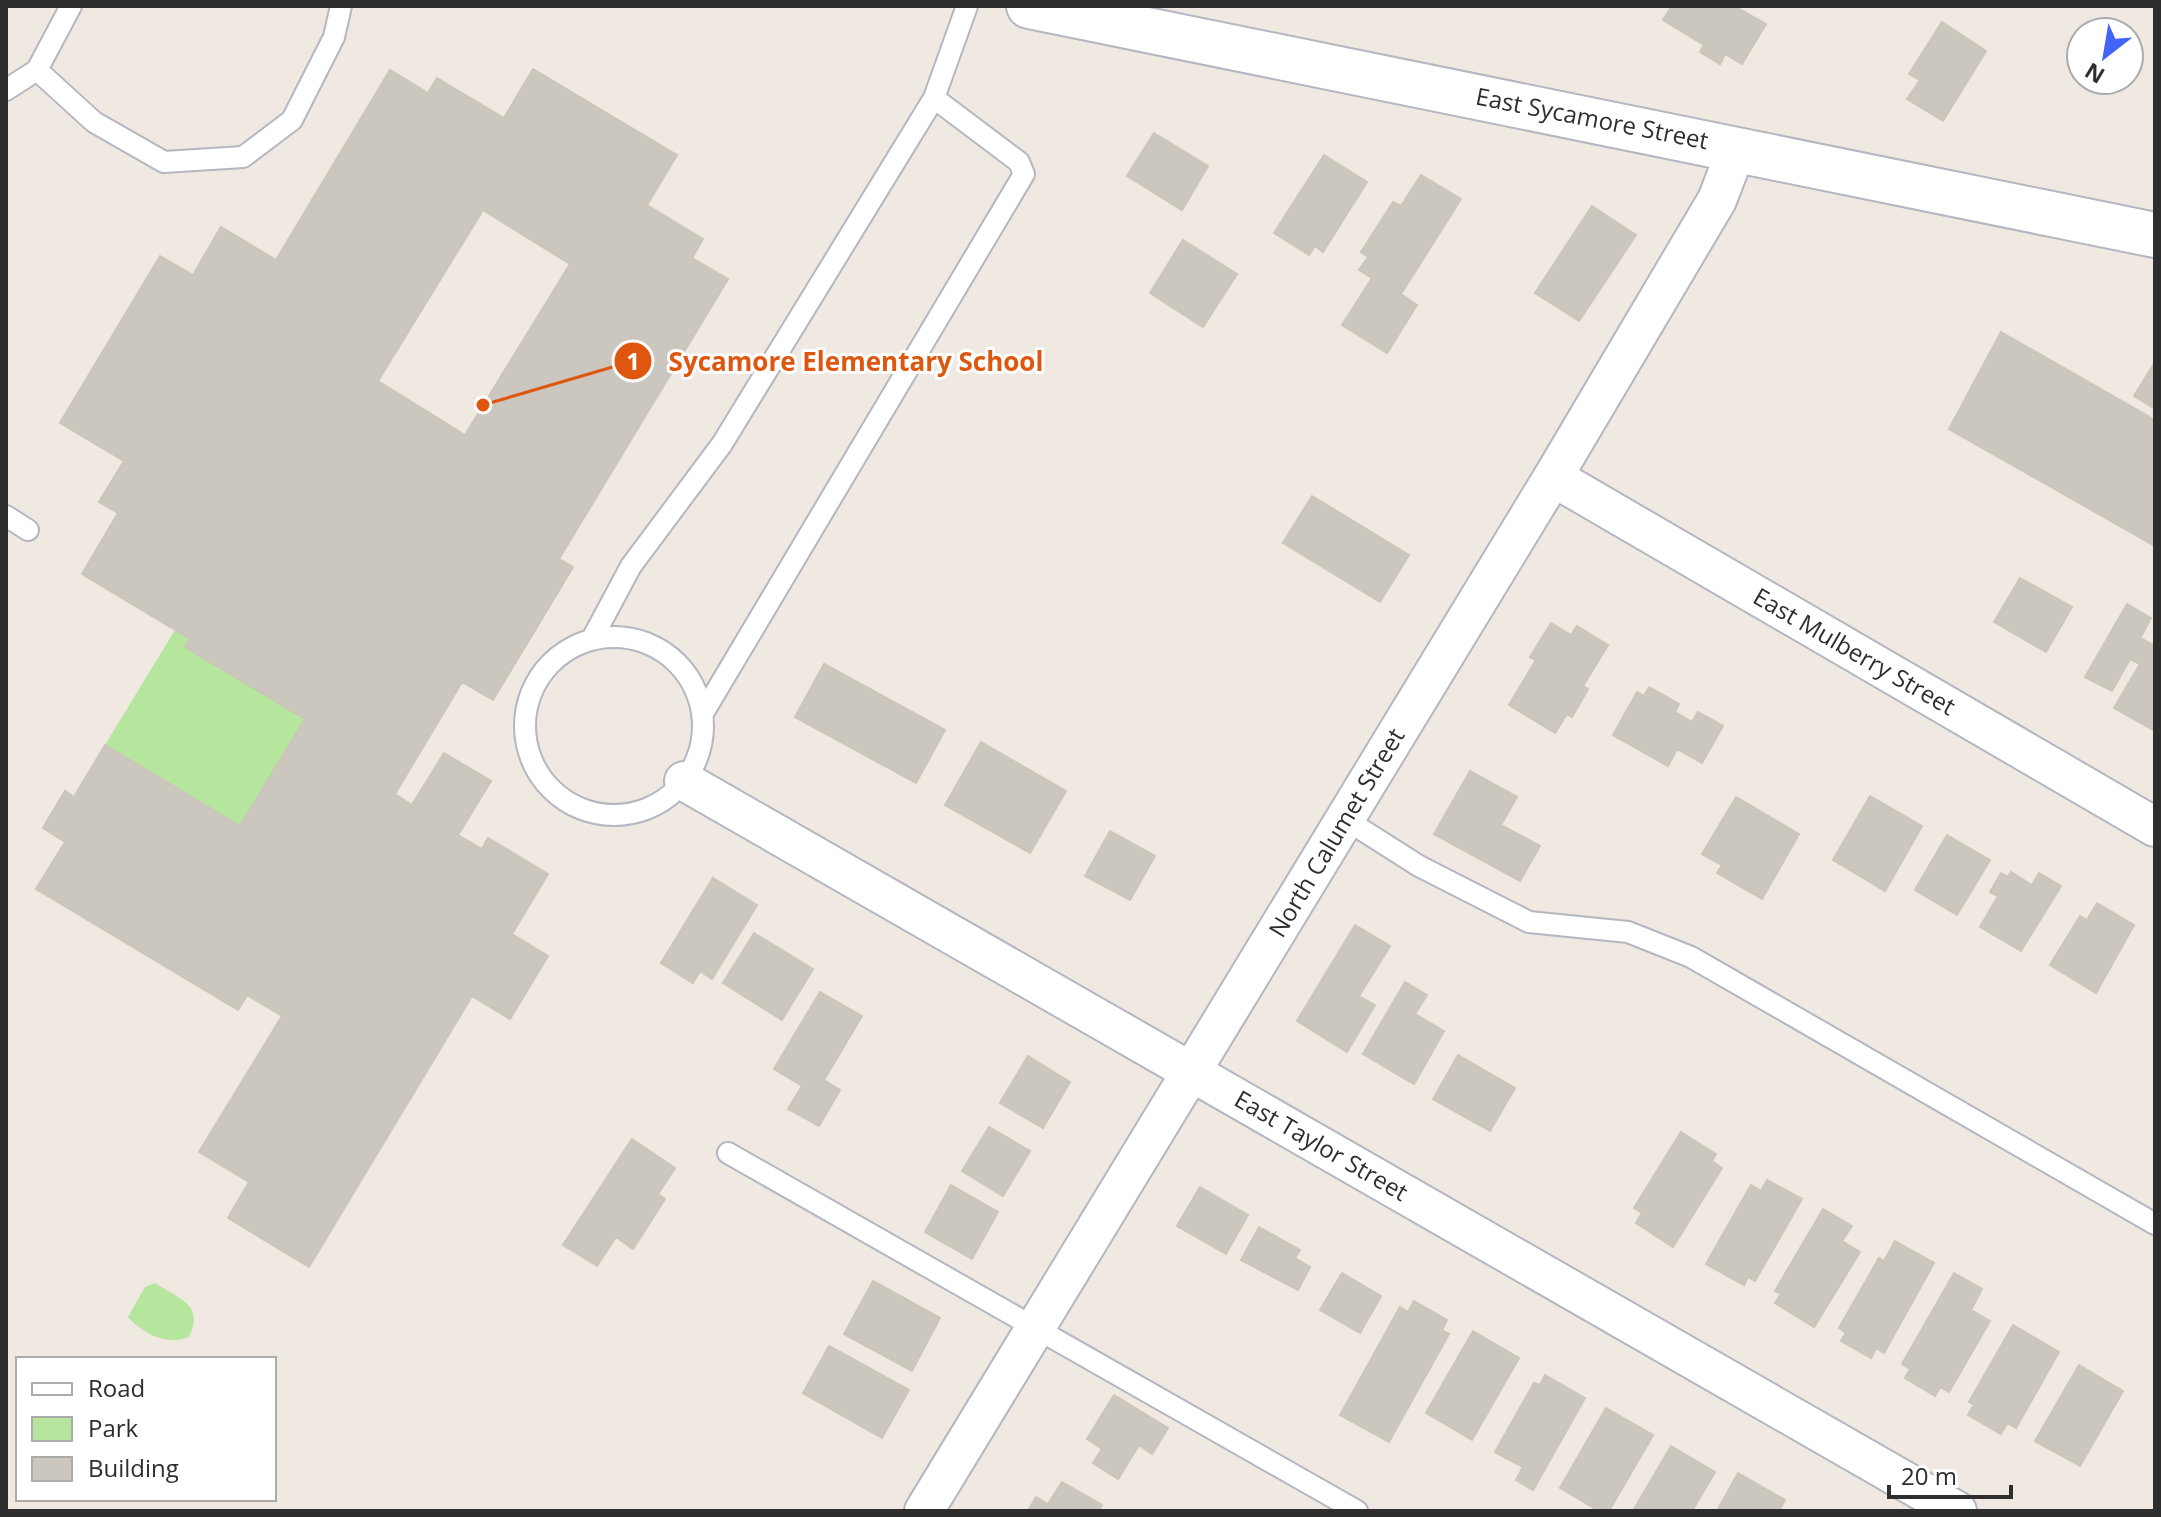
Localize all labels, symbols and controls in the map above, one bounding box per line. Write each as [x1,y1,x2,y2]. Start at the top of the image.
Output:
north arrow [2065,16,2145,96]
text: N [2079,57,2110,91]
street label: East Sycamore Street [1473,79,1711,156]
callout: Sycamore Elementary School [613,336,1060,386]
text: Sycamore Elementary School [669,343,1043,379]
text: 1 [626,344,640,377]
street label: East Mulberry Street [1748,579,1962,722]
street label: North Calumet Street [1260,721,1411,943]
street label: East Taylor Street [1229,1082,1414,1208]
legend [16,1357,276,1501]
text: Road [88,1371,145,1404]
text: Park [88,1411,139,1444]
scale bar [1889,1449,2011,1499]
text: Building [88,1451,179,1484]
text: 20 m [1901,1459,1957,1492]

